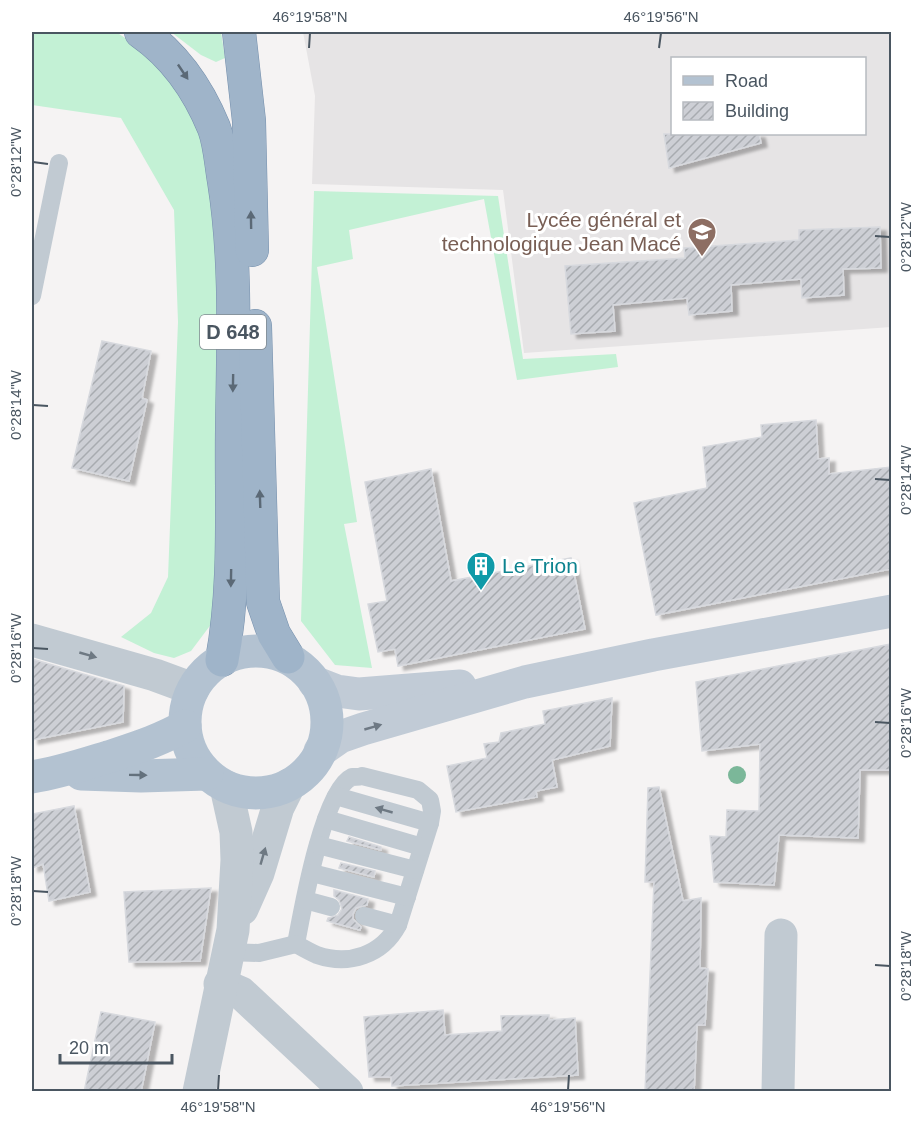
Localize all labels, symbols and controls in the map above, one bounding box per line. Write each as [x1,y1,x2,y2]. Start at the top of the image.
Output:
text: 46°19'58"N [272,8,348,25]
text: 46°19'56"N [623,8,699,25]
legend [671,57,866,135]
one-way arrow [177,64,188,80]
text: Road [725,71,768,91]
text: Building [725,101,789,121]
text: 0°28'12"W [7,126,24,197]
text: 0°28'12"W [897,201,914,272]
place label: Lycée général et technologique Jean Macé [442,208,681,255]
one-way arrow [247,211,256,230]
school or university icon: Lycée général et technologique Jean Macé [686,216,718,258]
road number: D 648 [200,315,266,349]
text: 0°28'14"W [7,369,24,440]
one-way arrow [228,374,238,393]
text: 0°28'14"W [897,444,914,515]
one-way arrow [256,490,265,509]
building icon: Le Trion [465,550,497,592]
place label: Le Trion [502,554,578,577]
one-way arrow [226,569,236,588]
text: 0°28'16"W [7,612,24,683]
one-way arrow [79,651,97,661]
text: 0°28'16"W [897,687,914,758]
one-way arrow [364,722,382,731]
one-way arrow [128,770,147,780]
one-way arrow [374,804,393,814]
one-way arrow [258,847,268,865]
text: 0°28'18"W [7,855,24,926]
text: 0°28'18"W [897,930,914,1001]
scale bar [60,1027,172,1065]
text: 20 m [69,1038,109,1058]
text: 46°19'58"N [180,1098,256,1115]
text: 46°19'56"N [530,1098,606,1115]

